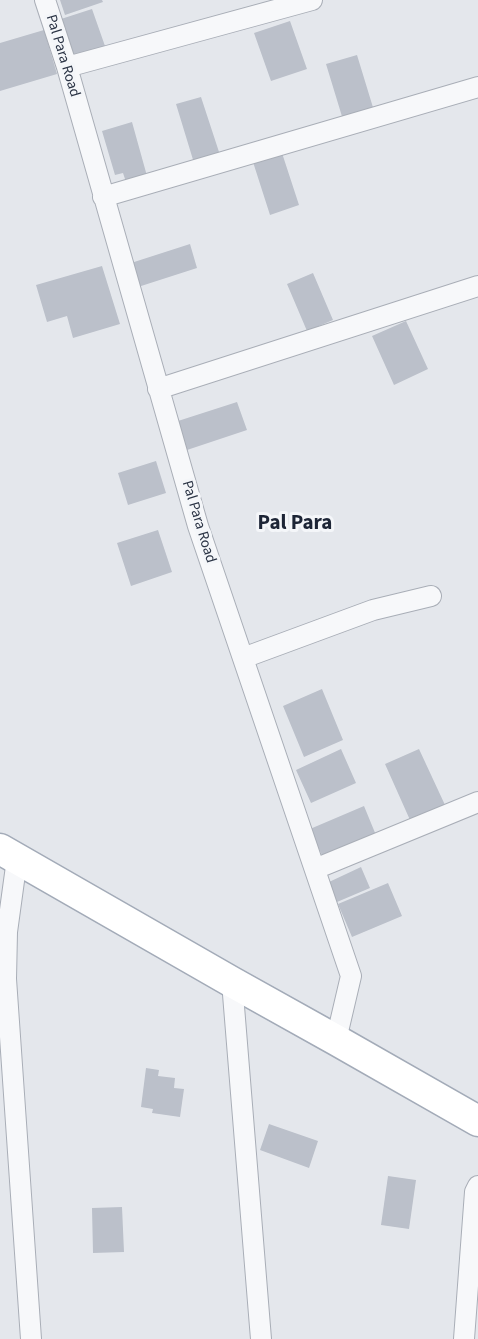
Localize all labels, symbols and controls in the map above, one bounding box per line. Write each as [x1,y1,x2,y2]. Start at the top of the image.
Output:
street label: Pal Para Road [41,13,83,99]
street label: Pal Para Road [177,479,219,565]
district label: Pal Para [258,511,332,537]

